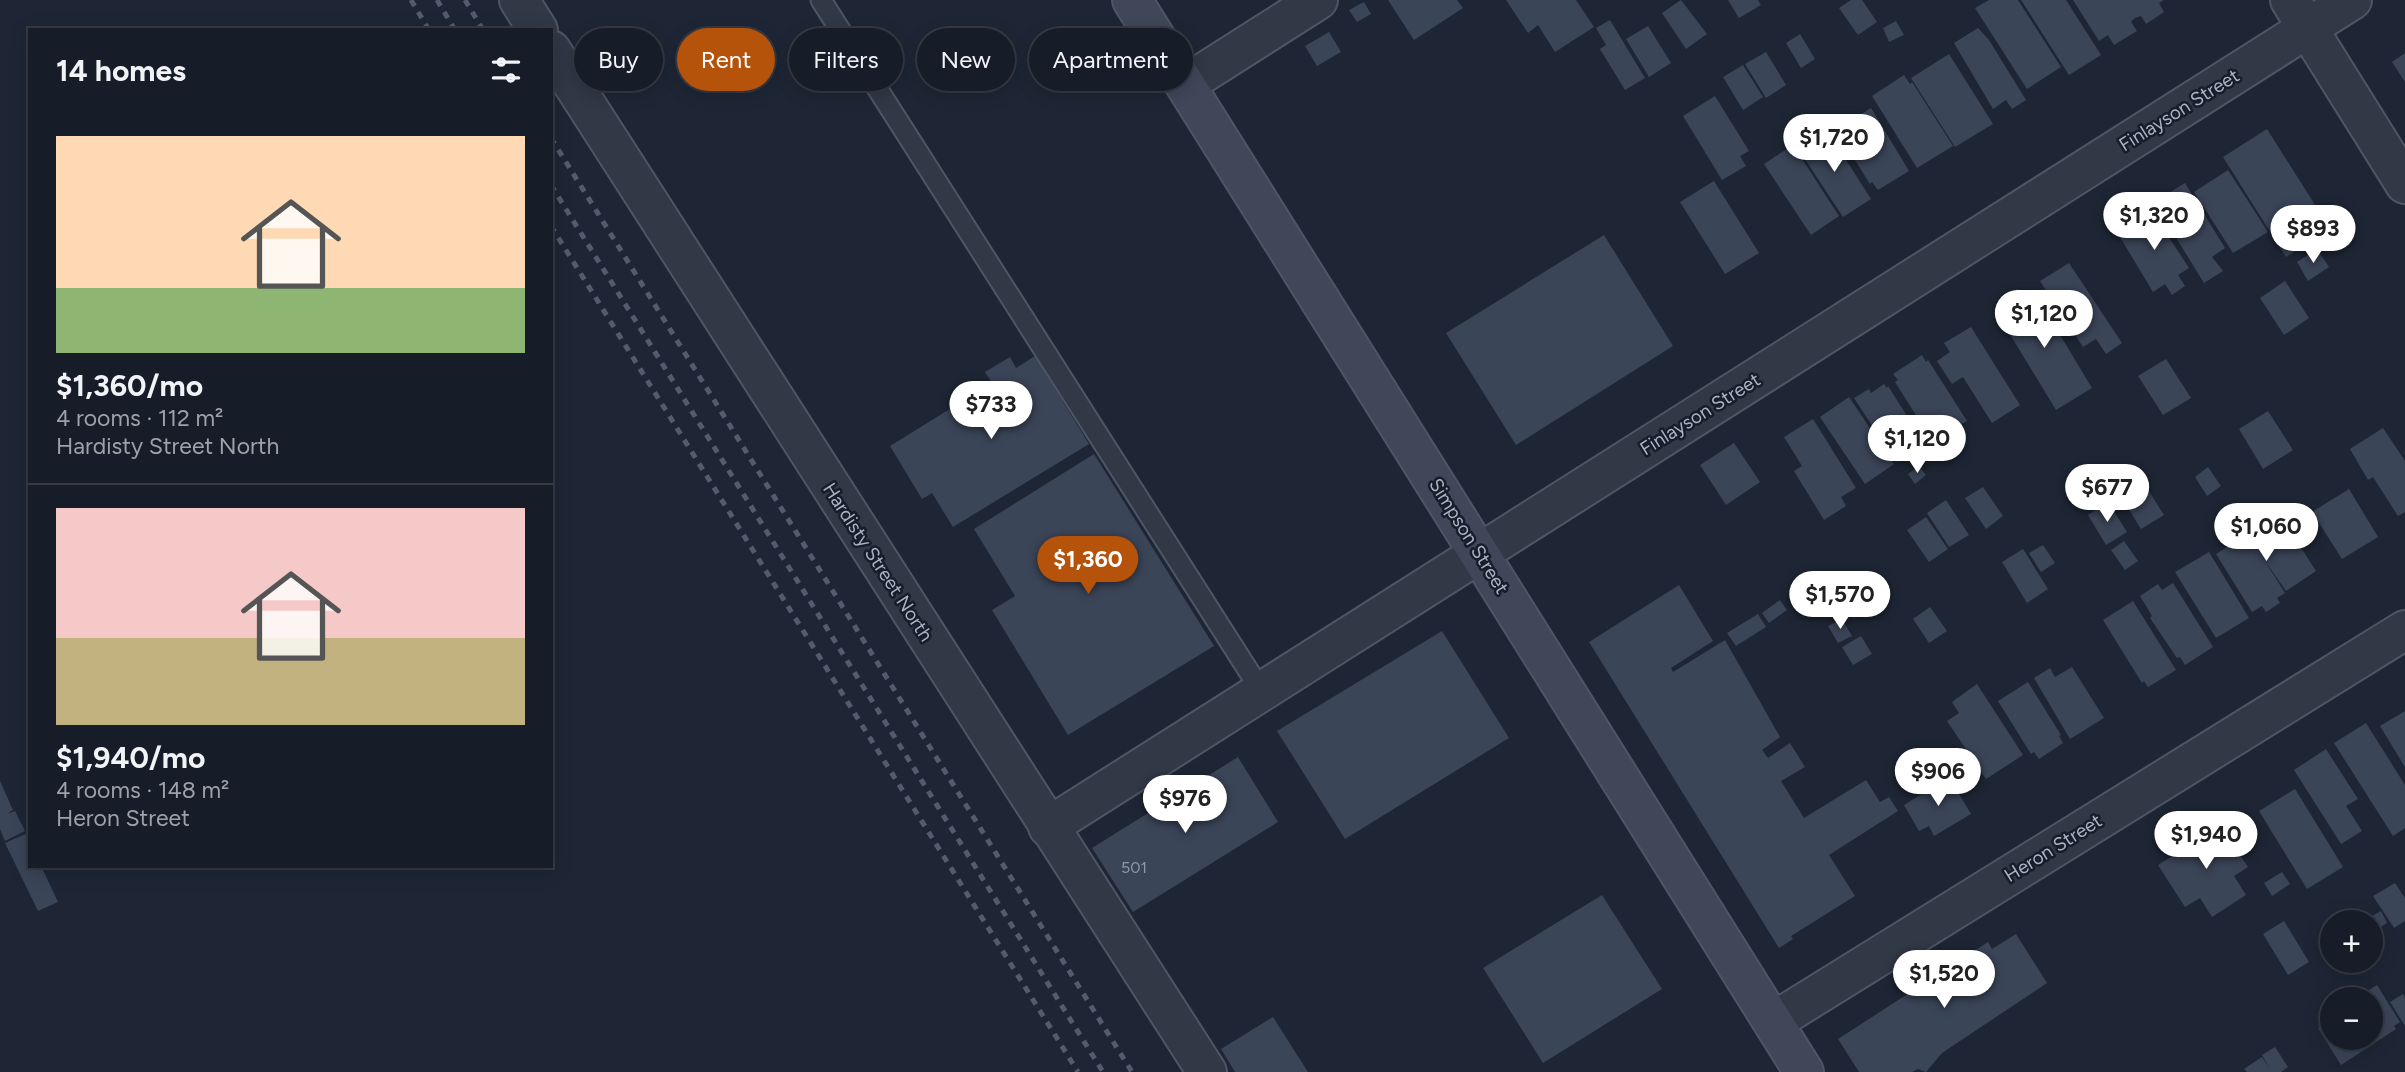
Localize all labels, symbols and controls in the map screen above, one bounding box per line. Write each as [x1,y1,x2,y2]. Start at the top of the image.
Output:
chip: Buy [574,28,663,91]
chip: Rent [677,28,775,91]
chip: Filters [789,28,903,91]
chip: New [917,28,1015,91]
chip: Apartment [1029,28,1193,91]
icon: filters [487,51,525,89]
text: 14 homes [56,52,186,89]
street label: Finlayson Street [2115,64,2243,156]
pin: $1,720 [1777,114,1891,174]
text: $1,720 [1799,123,1869,151]
icon: home [228,181,354,307]
pin: $1,320 [2097,192,2211,252]
text: $1,320 [2119,201,2189,229]
pin: $893 [2272,205,2354,265]
text: $893 [2287,214,2339,242]
pin: $1,120 [1987,290,2101,350]
text: $1,120 [2011,299,2077,327]
text: $1,360/mo [56,367,203,404]
street label: Finlayson Street [1636,368,1764,460]
pin: $733 [950,382,1032,441]
text: $733 [965,390,1017,418]
text: 4 rooms · 112 m² [56,404,223,432]
pin: $1,120 [1860,416,1974,475]
text: $1,120 [1884,424,1950,452]
text: Hardisty Street North [56,432,279,460]
pin: $677 [2066,464,2148,524]
text: $677 [2081,473,2133,501]
street label: Simpson Street [1424,474,1514,598]
street label: Hardisty Street North [818,478,938,646]
pin: $1,060 [2209,504,2323,563]
text: $1,060 [2230,512,2302,540]
pin: $1,360 [1031,536,1145,596]
text: $1,360 [1053,545,1123,573]
icon: home [228,553,354,679]
pin: $1,570 [1783,572,1897,631]
text: $1,570 [1805,580,1875,608]
text: $1,940/mo [56,739,205,776]
pin: $906 [1897,748,1979,808]
text: $906 [1911,757,1965,785]
text: 4 rooms · 148 m² [56,776,229,804]
pin: $976 [1144,776,1226,835]
text: $976 [1159,784,1211,812]
text: Heron Street [56,804,190,832]
street label: Heron Street [2000,809,2106,887]
pin: $1,940 [2149,812,2263,871]
text: $1,940 [2170,820,2242,848]
house number: 501 [1121,858,1147,877]
map controls [2320,910,2383,1050]
button: + [2320,910,2383,973]
pin: $1,520 [1887,950,2001,1010]
text: $1,520 [1909,959,1979,987]
button: − [2320,987,2383,1050]

